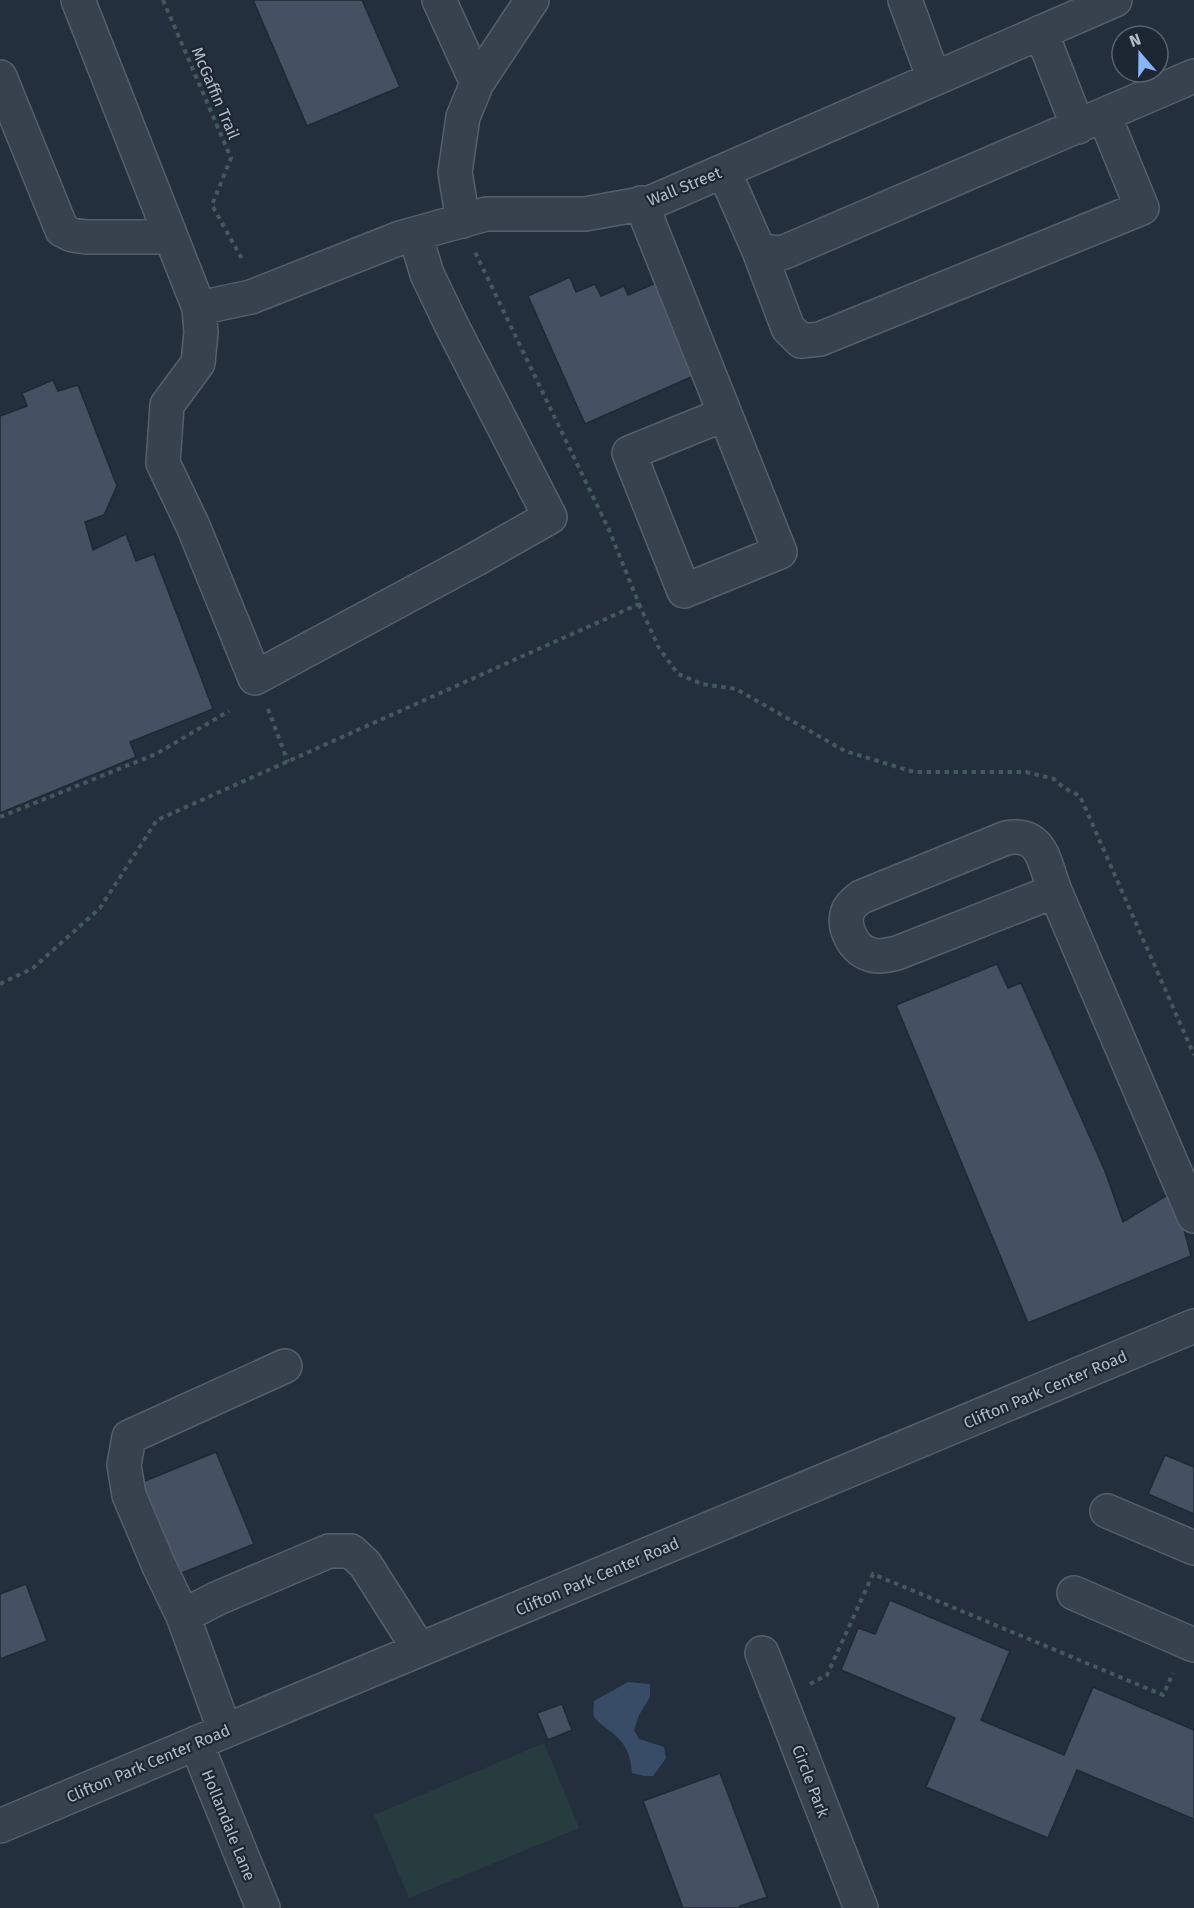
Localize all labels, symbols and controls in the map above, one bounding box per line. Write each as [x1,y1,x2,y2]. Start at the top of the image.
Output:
north arrow [1110,24,1170,84]
text: N [1127,30,1143,51]
street label: McGaffin Trail [188,44,244,142]
street label: Wall Street [644,163,724,210]
street label: Clifton Park Center Road [961,1346,1130,1433]
street label: Clifton Park Center Road [513,1533,682,1620]
street label: Clifton Park Center Road [64,1720,233,1807]
street label: Circle Park [788,1742,833,1821]
street label: Hollandale Lane [198,1767,259,1883]

